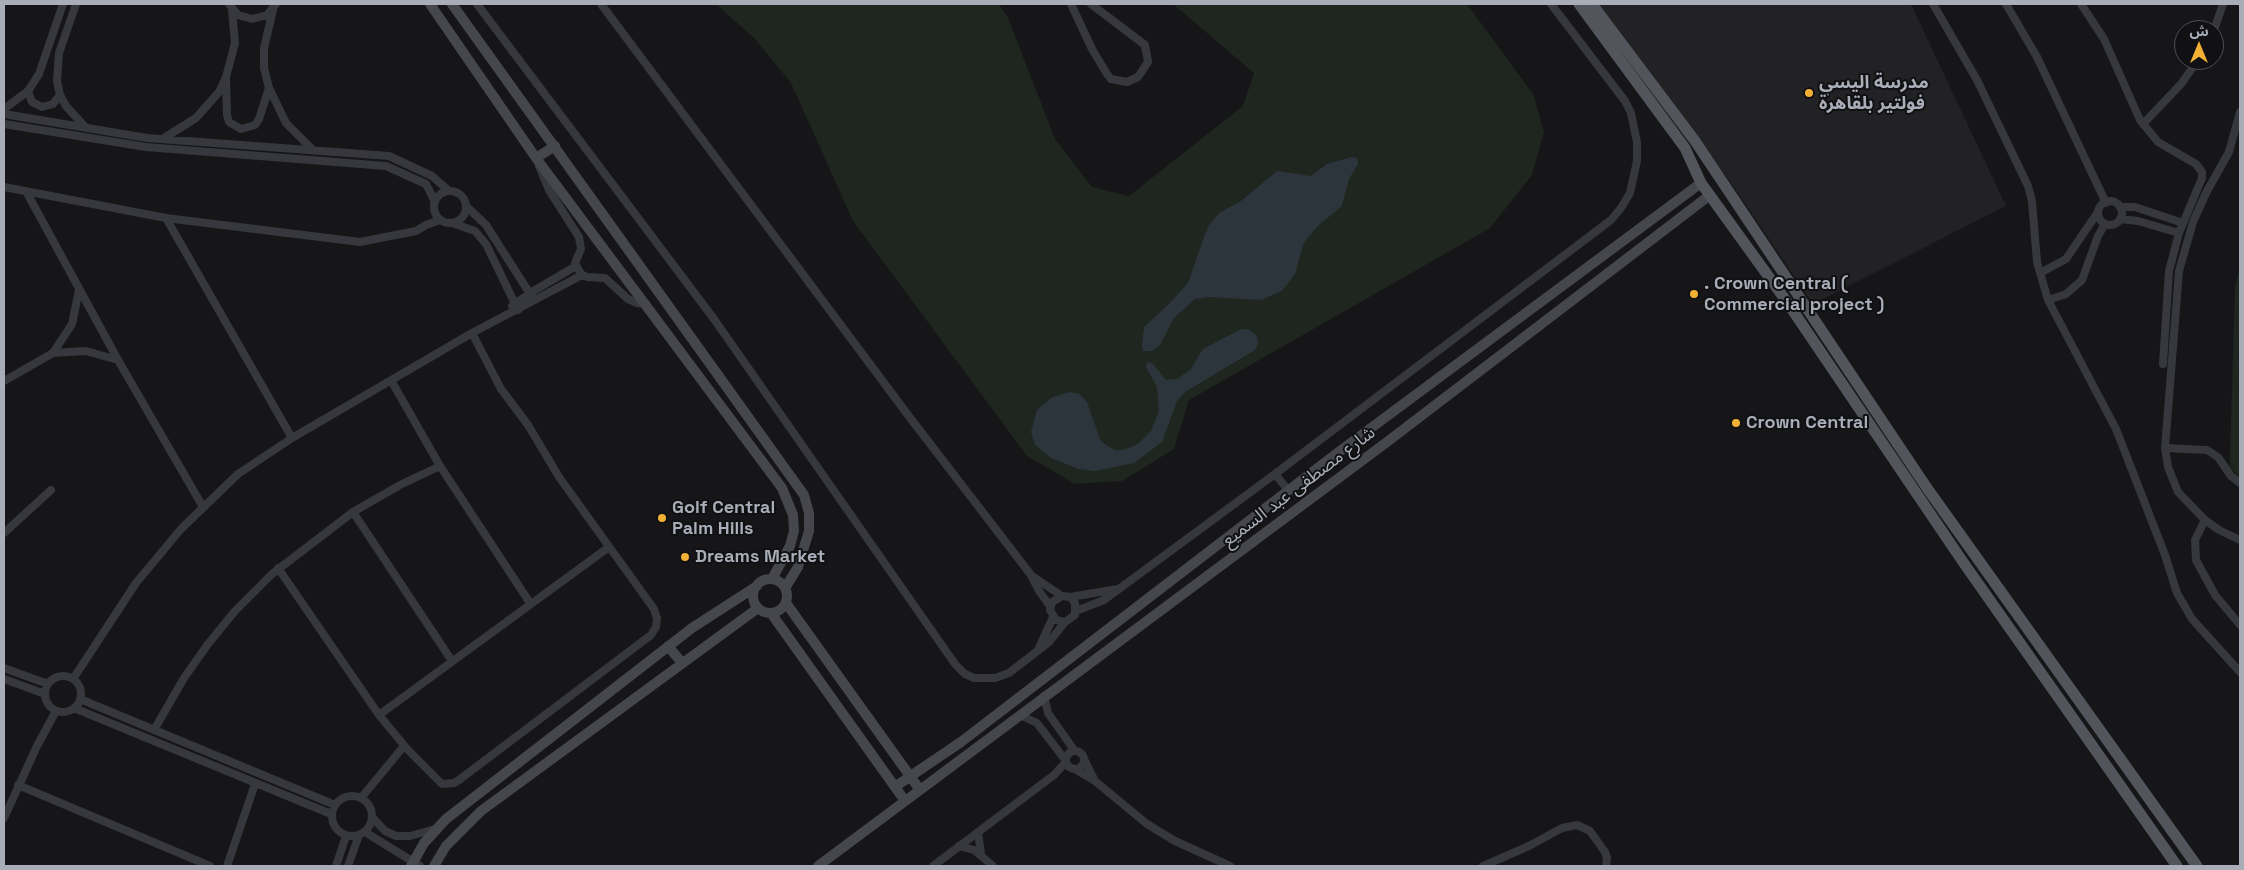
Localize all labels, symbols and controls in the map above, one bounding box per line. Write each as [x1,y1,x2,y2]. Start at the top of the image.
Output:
north arrow [2174,20,2224,70]
text: ش [2189,22,2209,40]
place label: مدرسة اليسي فولتير بلقاهرة [1819,72,1929,115]
marker: مدرسة اليسي فولتير بلقاهرة [1803,87,1815,99]
place label: . Crown Central ( Commercial project ) [1704,273,1884,316]
marker: . Crown Central ( Commercial project ) [1688,288,1700,300]
place label: Crown Central [1746,412,1868,434]
marker: Crown Central [1730,417,1742,429]
street label: شارع مصطفى عبد السميع [1218,422,1380,552]
place label: Golf Central Palm Hills [672,497,775,540]
marker: Golf Central Palm Hills [656,512,668,524]
place label: Dreams Market [695,546,825,568]
marker: Dreams Market [679,551,691,563]

